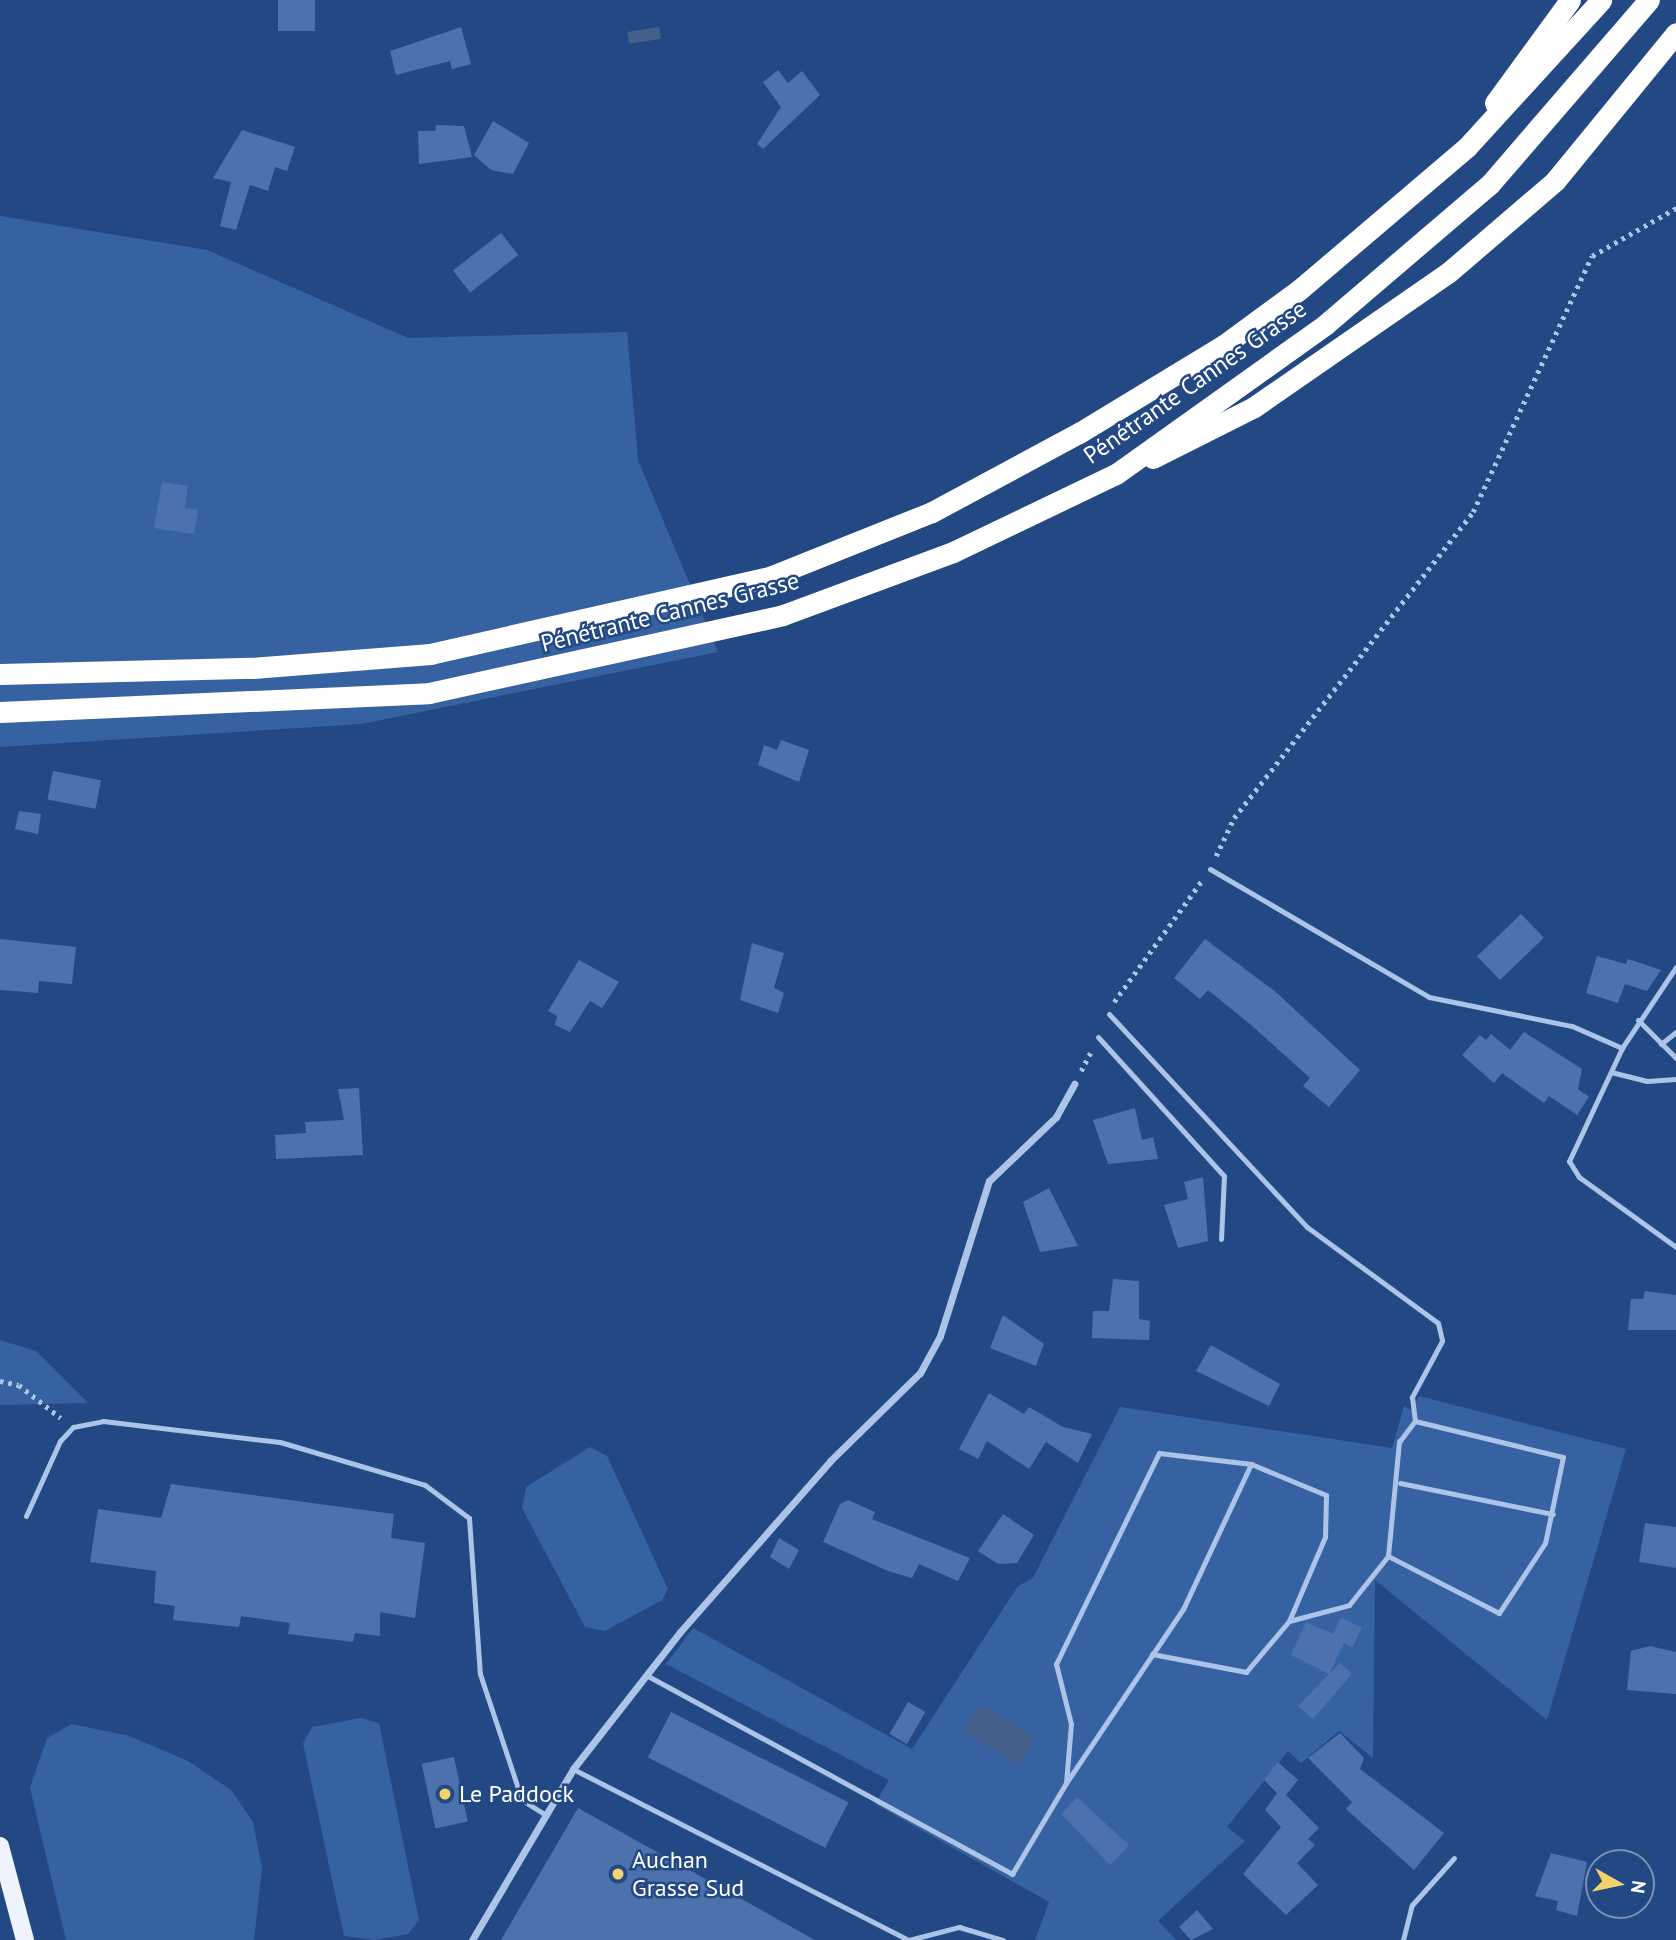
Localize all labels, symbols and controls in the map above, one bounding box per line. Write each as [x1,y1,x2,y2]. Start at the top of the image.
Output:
street label: Pénétrante Cannes Grasse [1078,294,1312,470]
street label: Pénétrante Cannes Grasse [538,566,802,658]
place label: Le Paddock [459,1780,574,1808]
marker: Le Paddock [437,1786,453,1802]
place label: Auchan Grasse Sud [632,1846,744,1902]
north arrow [1585,1849,1655,1919]
marker: Auchan Grasse Sud [610,1866,626,1882]
text: N [1626,1879,1652,1895]

